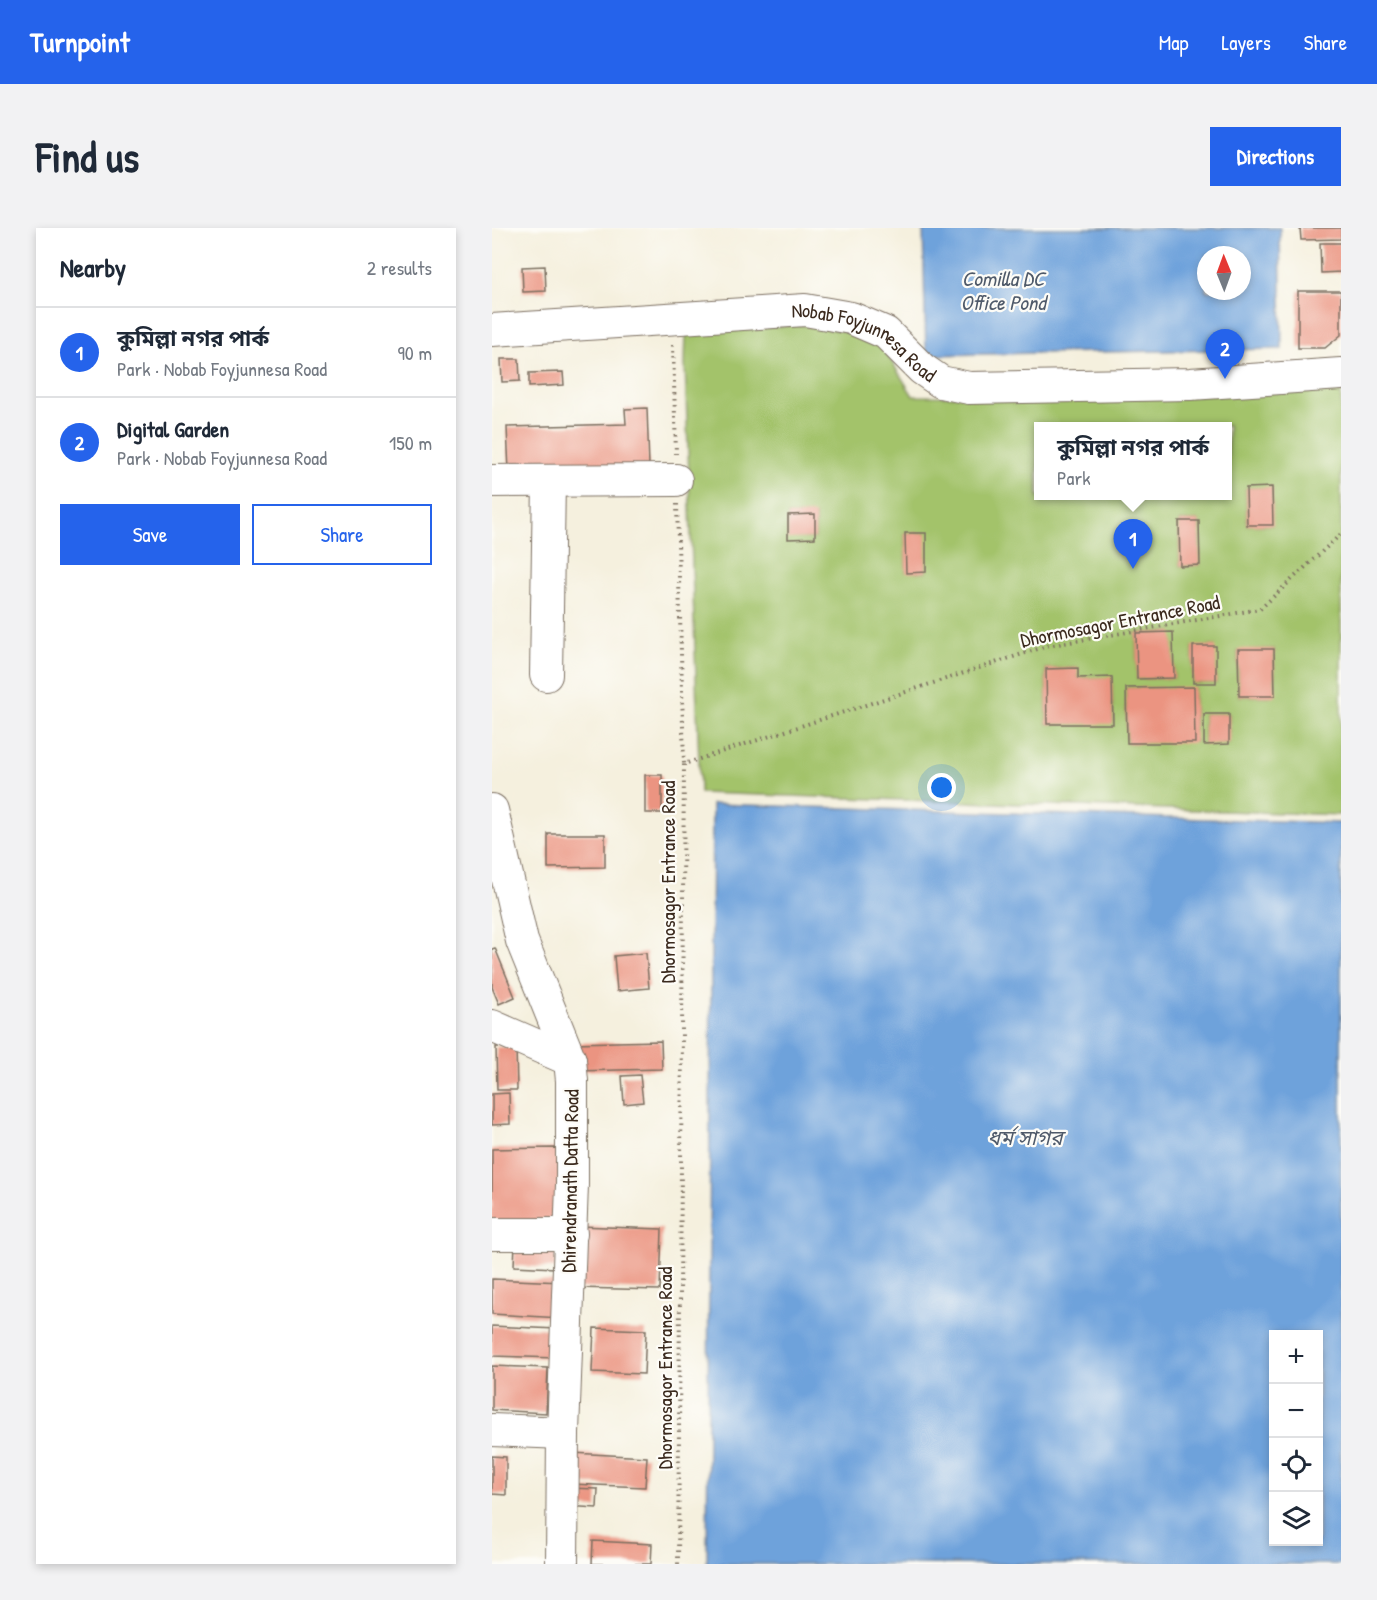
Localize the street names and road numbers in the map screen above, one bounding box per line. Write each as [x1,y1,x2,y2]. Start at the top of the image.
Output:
street label: Nobab Foyjunnesa Road [791,296,942,388]
street label: Dhormosagor Entrance Road [1018,588,1222,653]
street label: Dhormosagor Entrance Road [654,781,681,983]
street label: Dhirendranath Datta Road [554,1089,585,1273]
street label: Dhormosagor Entrance Road [651,1267,678,1469]

